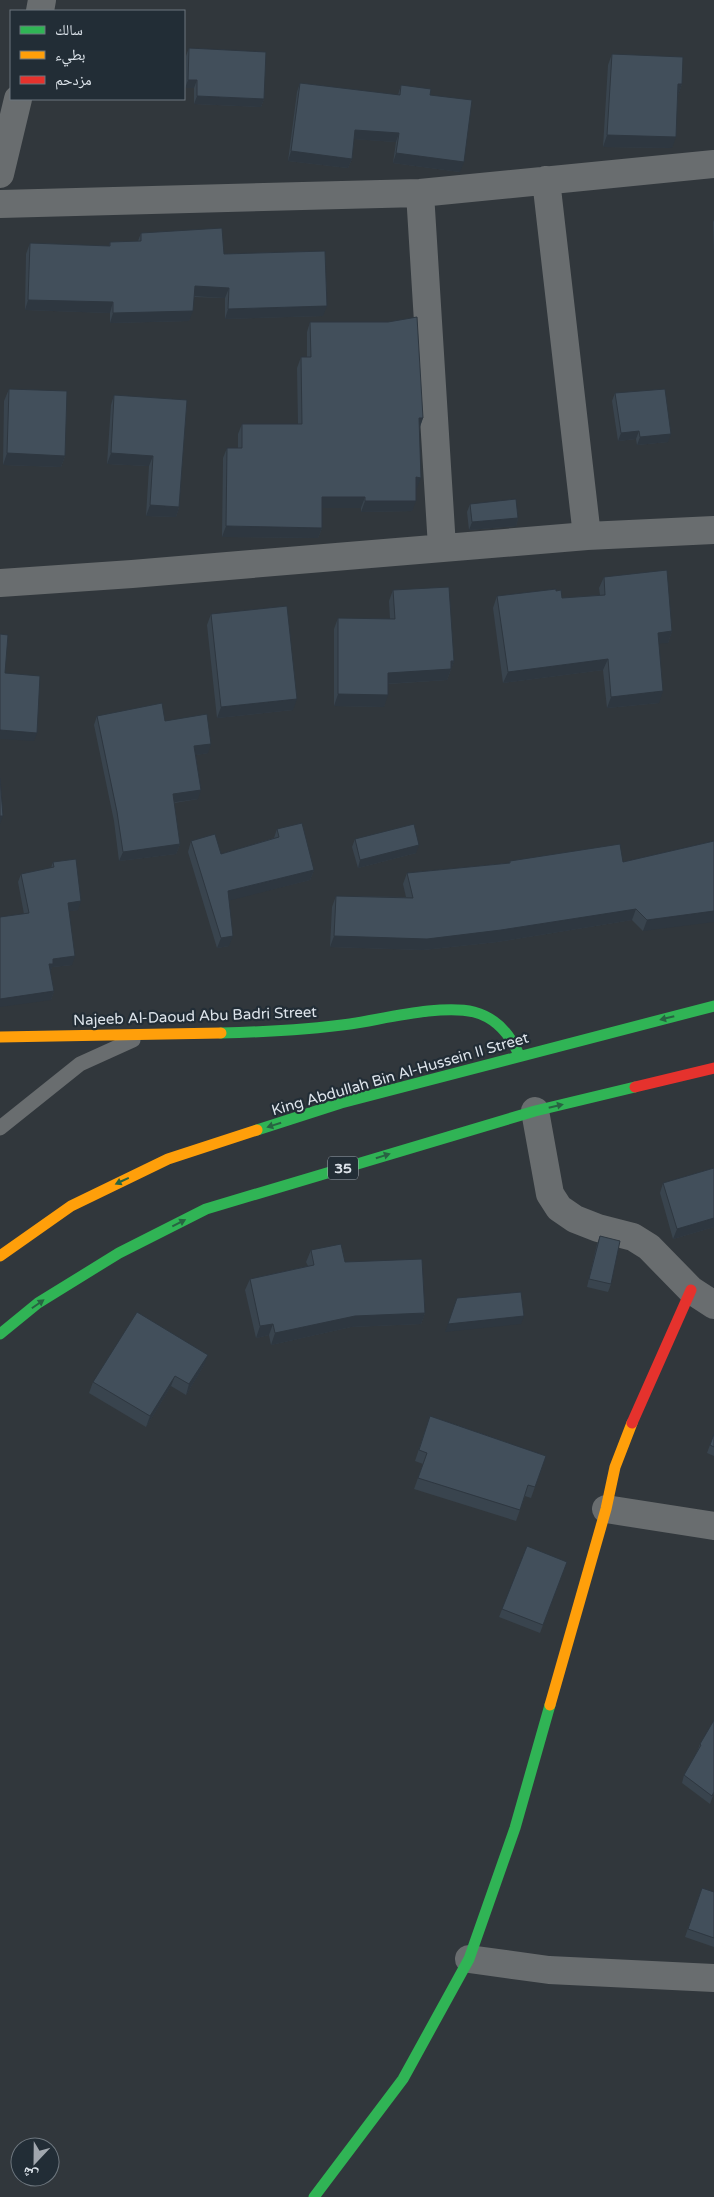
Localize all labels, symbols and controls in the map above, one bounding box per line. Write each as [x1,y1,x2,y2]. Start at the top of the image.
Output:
legend [10,10,185,100]
text: سالك [55,21,83,39]
text: بطيء [55,46,85,67]
text: مزدحم [55,71,92,90]
street label: Najeeb Al-Daoud Abu Badri Street [73,1003,318,1029]
one-way arrow [659,1014,674,1022]
street label: King Abdullah Bin Al-Hussein II Street [269,1029,531,1119]
one-way arrow [548,1102,563,1110]
one-way arrow [266,1122,281,1129]
one-way arrow [376,1151,391,1159]
road number: 35 [328,1156,358,1180]
one-way arrow [115,1178,129,1186]
one-way arrow [172,1219,186,1227]
one-way arrow [32,1299,45,1309]
north arrow [10,2137,60,2187]
text: ش [20,2163,40,2184]

